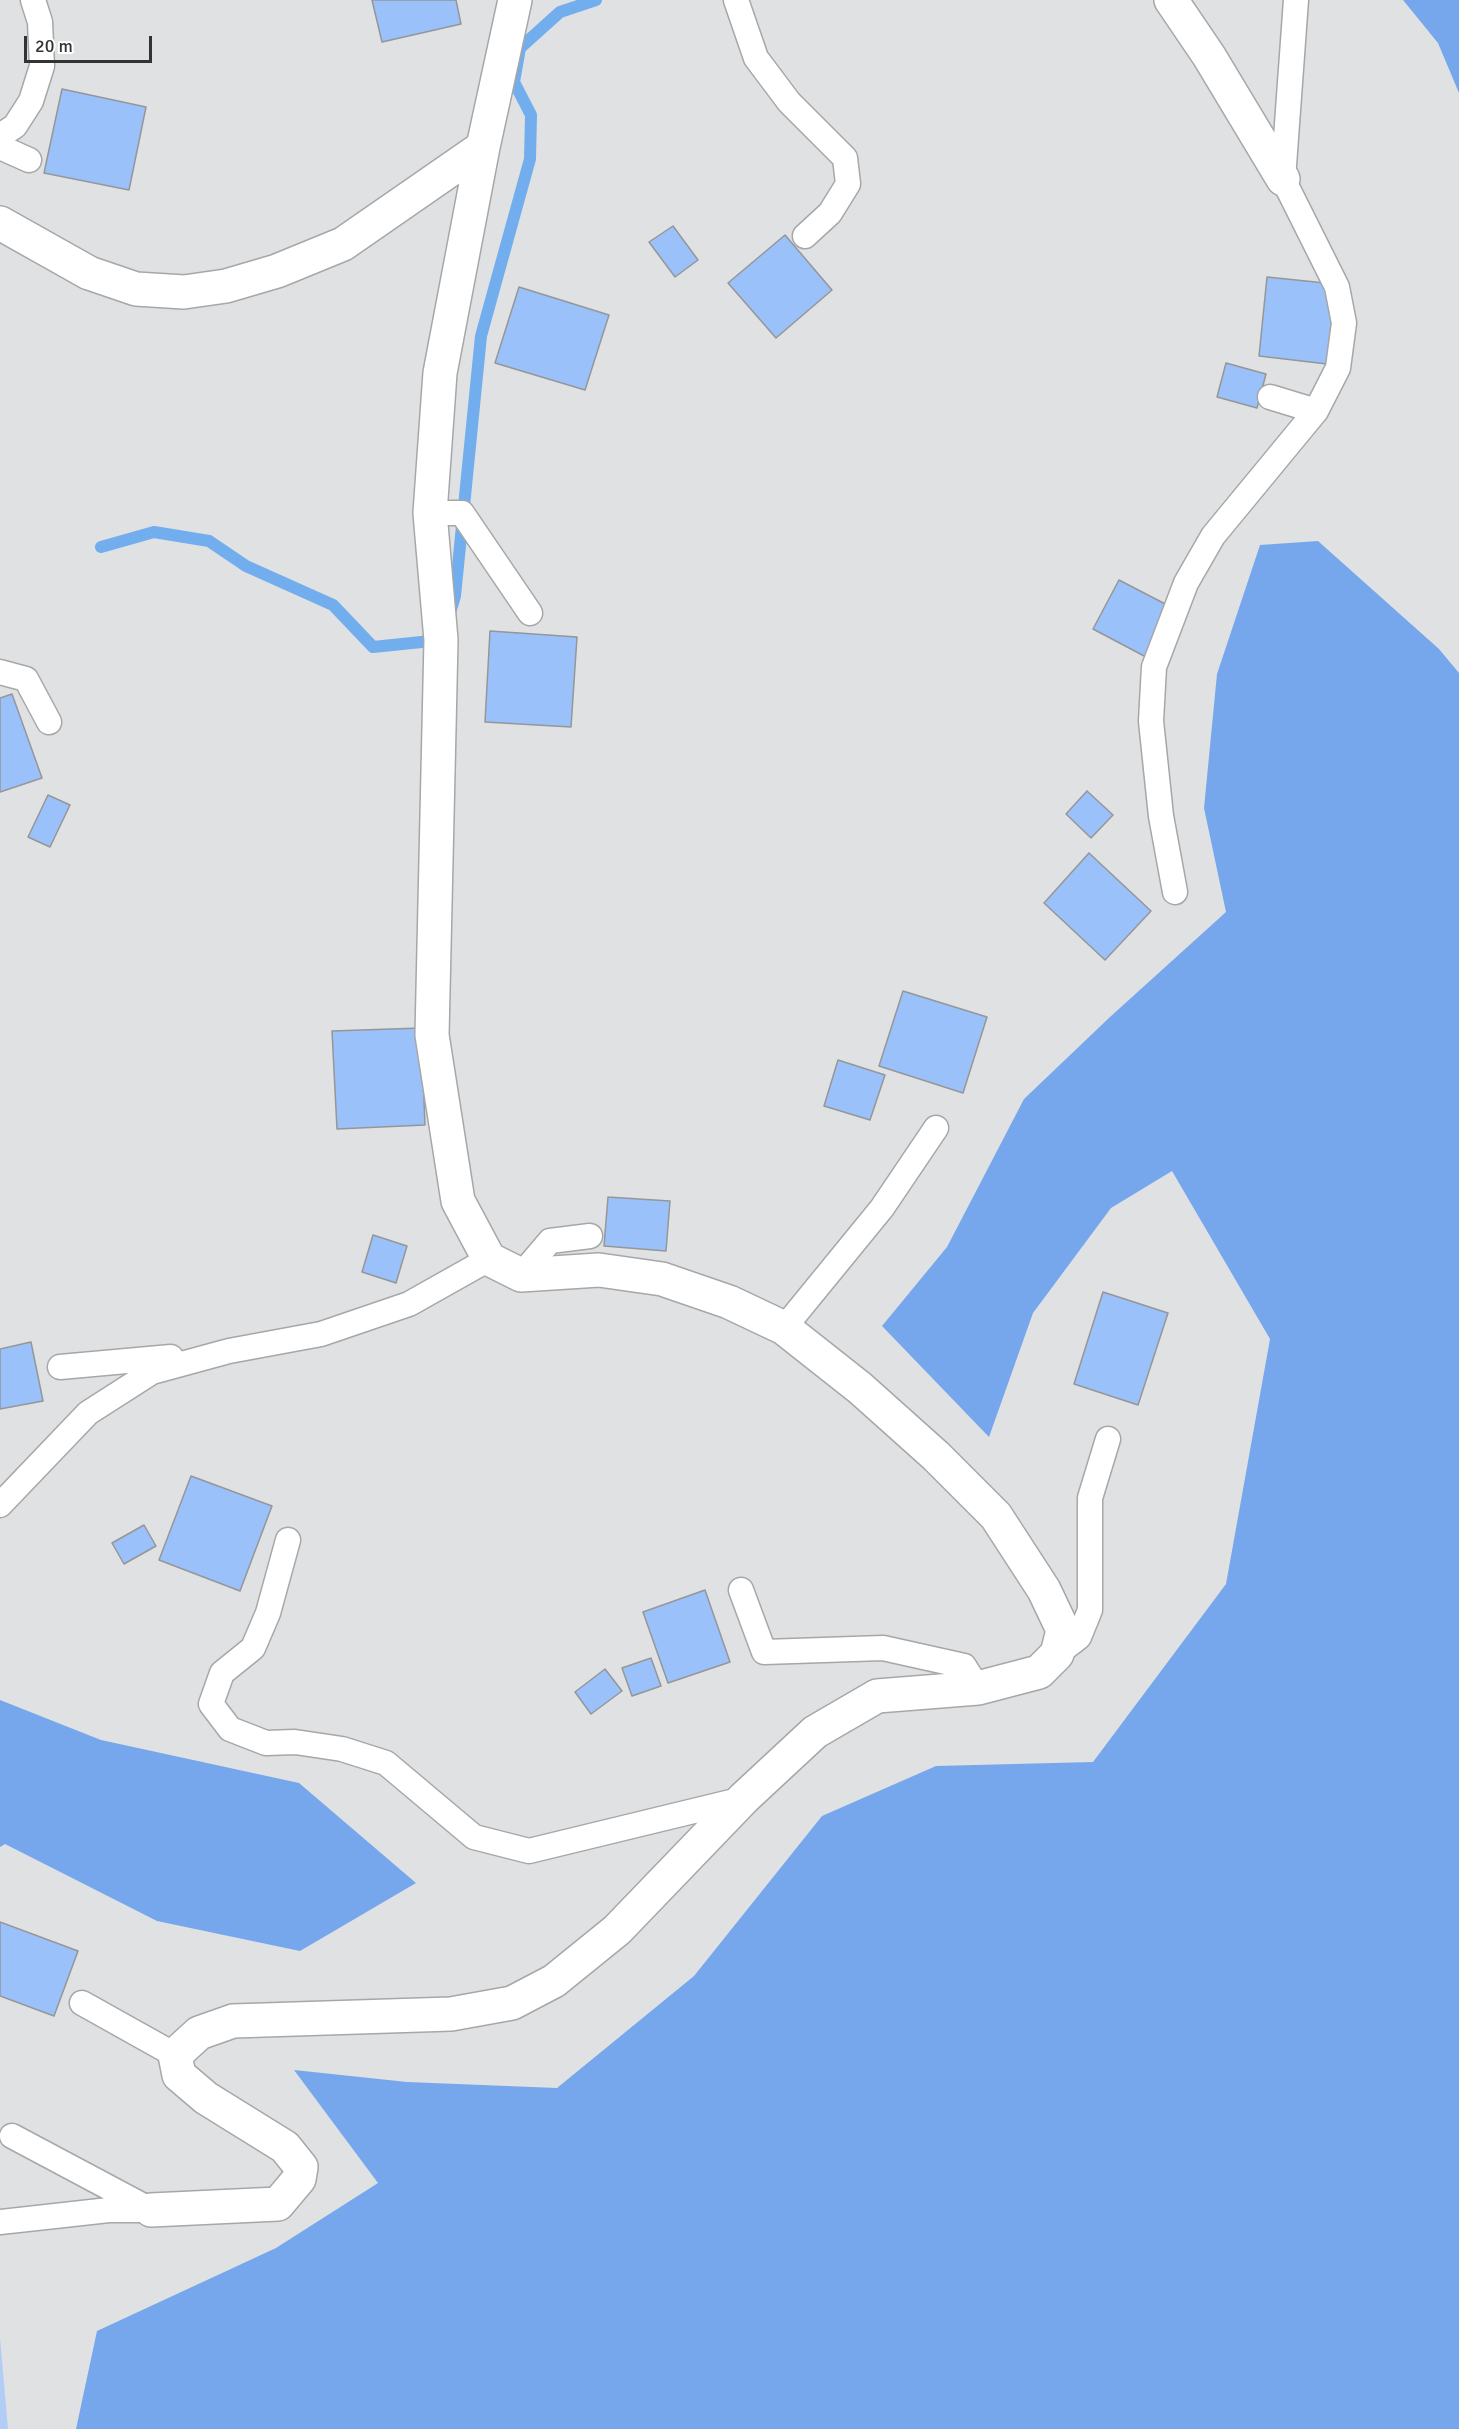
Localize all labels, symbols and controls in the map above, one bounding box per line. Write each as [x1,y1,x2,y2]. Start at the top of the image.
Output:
scale bar [27,24,154,62]
text: 20 m [35,35,73,57]

